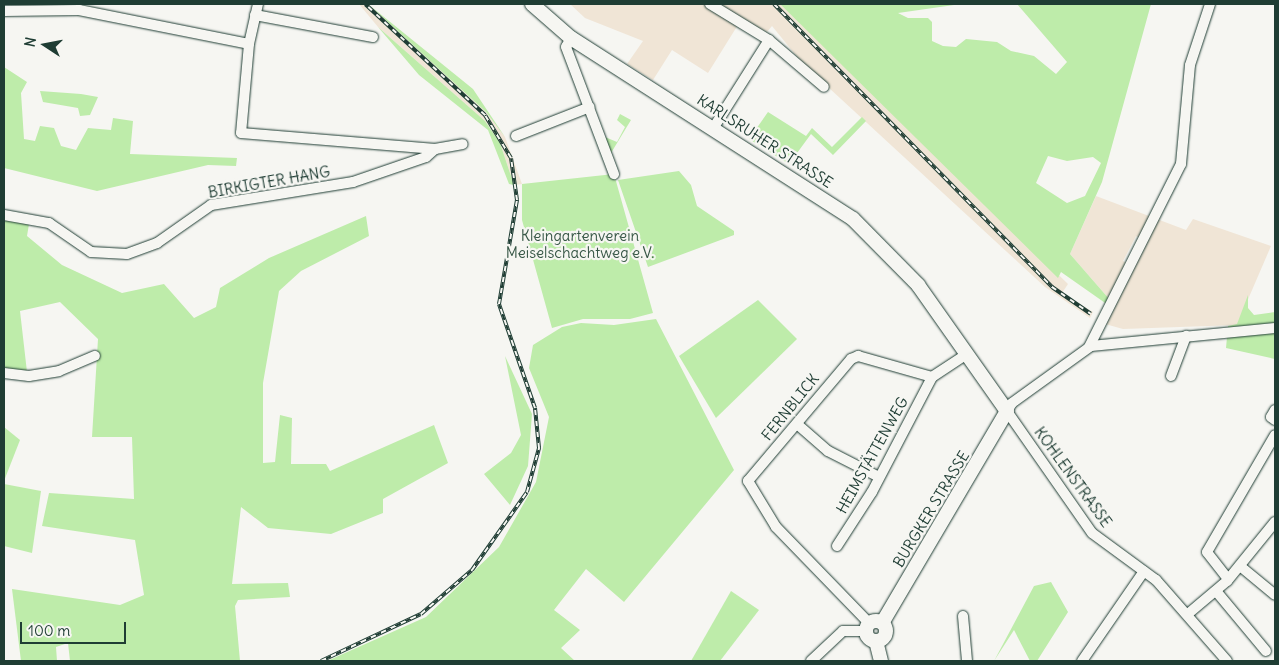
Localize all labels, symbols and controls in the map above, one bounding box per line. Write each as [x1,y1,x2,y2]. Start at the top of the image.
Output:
north arrow [20,20,70,70]
text: N [21,36,40,49]
street label: KARLSRUHER STRASSE [694,90,836,192]
street label: BIRKIGTER HANG [207,162,331,202]
park label: Kleingartenverein Meiselschachtweg e.V. [506,226,654,261]
street label: FERNBLICK [758,370,822,444]
street label: HEIMSTÄTTENWEG [832,393,912,517]
street label: KOHLENSTRASSE [1031,423,1115,531]
street label: BURGKER STRASSE [889,448,973,570]
scale bar [22,612,129,644]
text: 100 m [28,621,70,640]

